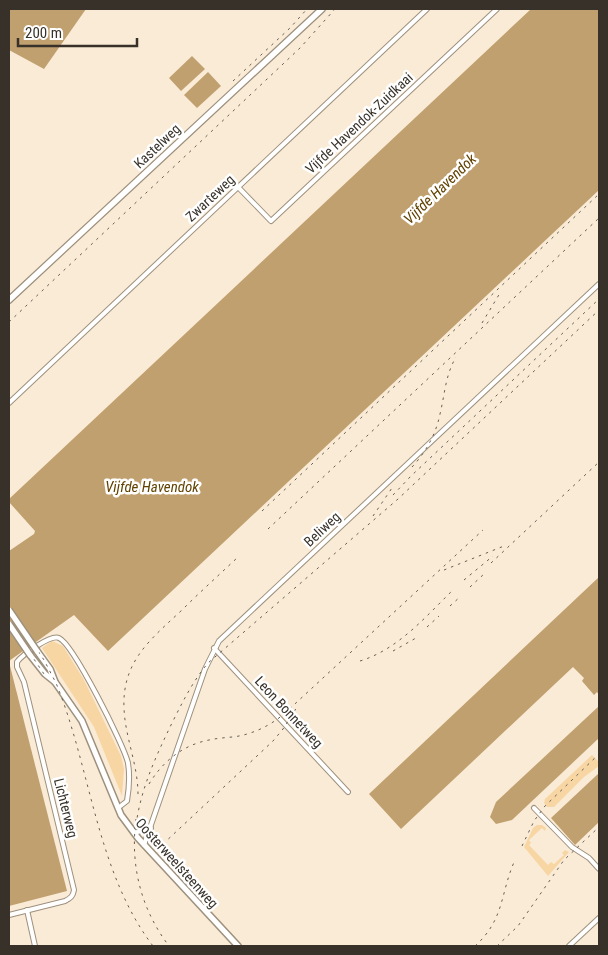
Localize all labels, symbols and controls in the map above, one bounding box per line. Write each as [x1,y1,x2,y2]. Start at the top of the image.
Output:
scale bar [18,15,136,47]
text: 200 m [25,24,62,42]
street label: Vijfde Havendok-Zuidkaai [302,69,416,177]
street label: Kastelweg [131,121,183,171]
water label: Vijfde Havendok [400,150,480,228]
street label: Zwarteweg [182,171,238,225]
water label: Vijfde Havendok [105,478,199,496]
street label: Beliweg [301,508,343,550]
street label: Leon Bonnetweg [252,673,326,751]
street label: Lichterweg [51,777,81,839]
street label: Oosterweelsteenweg [132,815,222,911]

